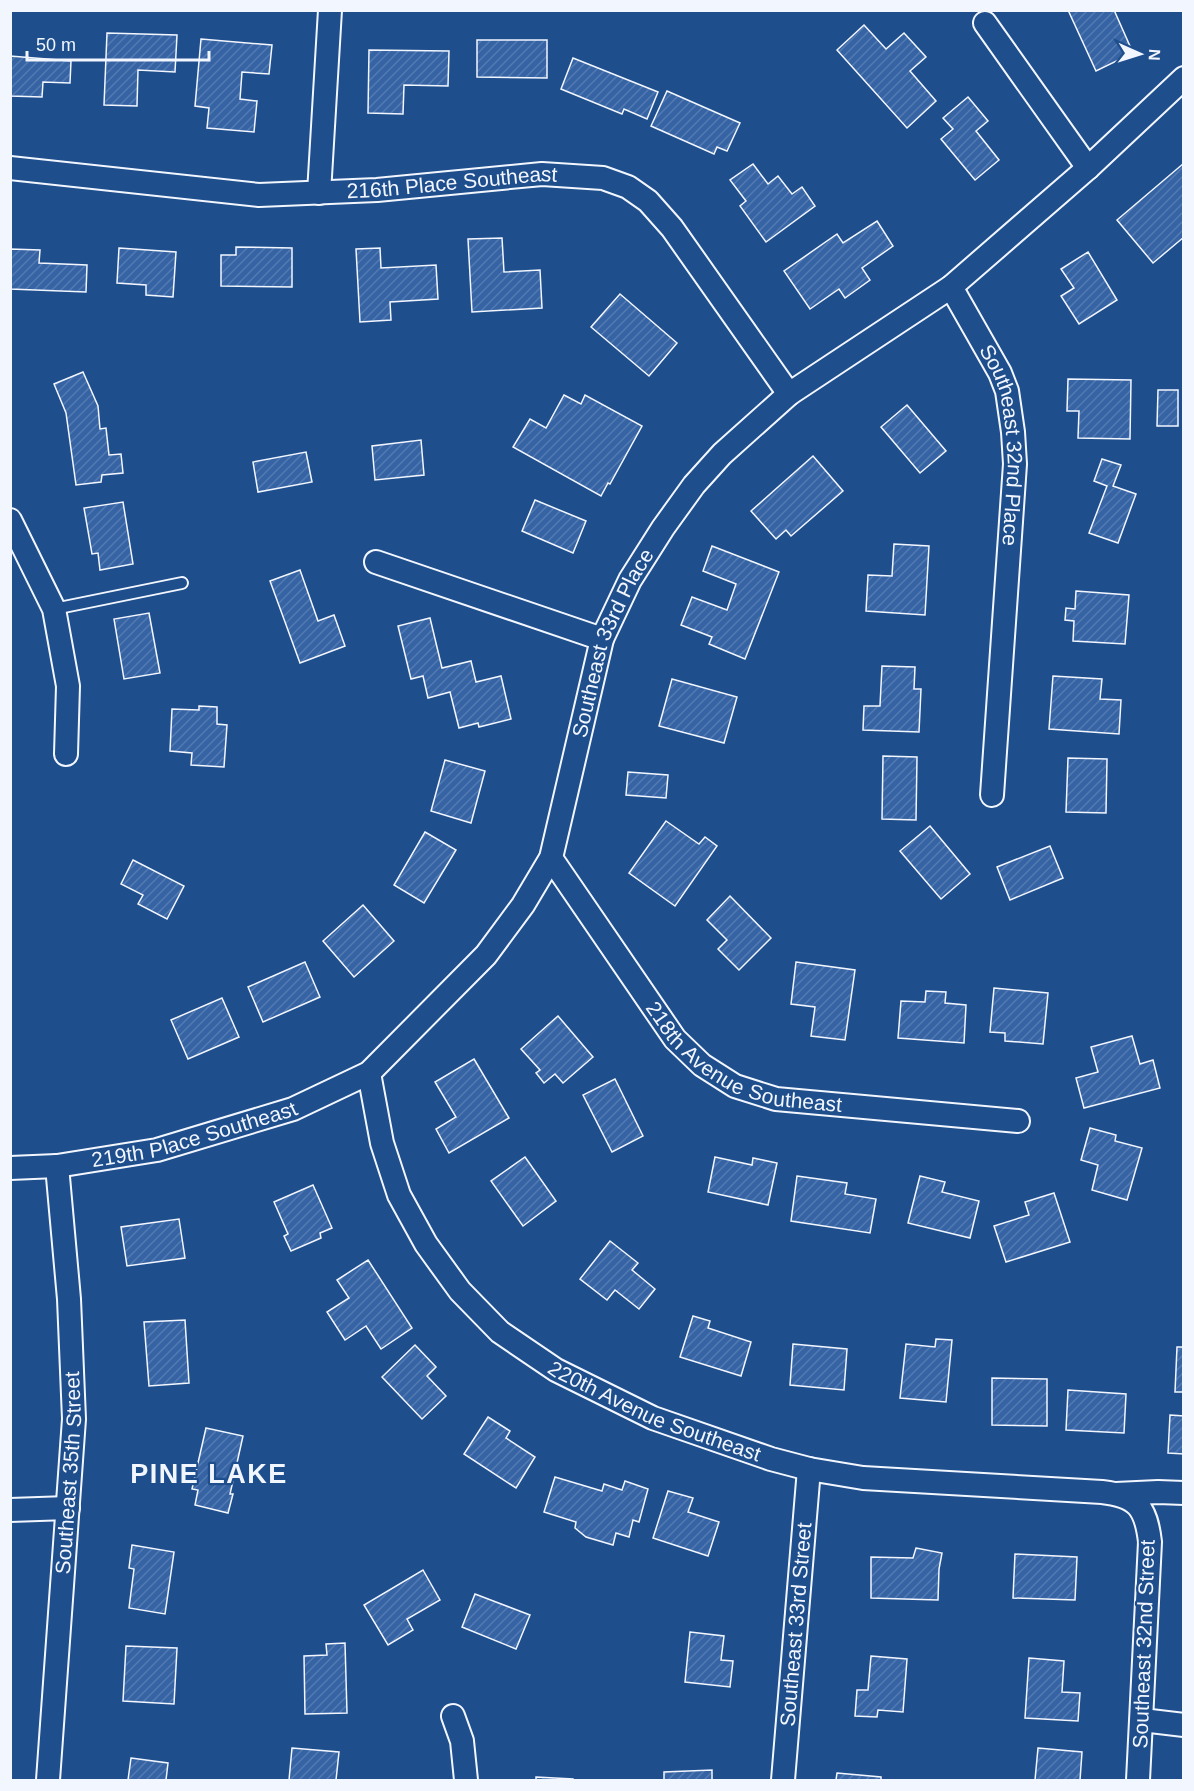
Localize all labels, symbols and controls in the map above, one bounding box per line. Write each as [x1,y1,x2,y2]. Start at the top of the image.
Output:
scale bar [27,24,208,62]
north arrow [1110,24,1170,84]
text: 50 m [36,35,76,55]
text: N [1146,49,1163,61]
street label: 216th Place Southeast [346,162,558,202]
street label: Southeast 32nd Place [975,340,1027,547]
street label: Southeast 33rd Place [567,544,658,740]
street label: 218th Avenue Southeast [642,997,843,1116]
street label: 219th Place Southeast [90,1097,301,1171]
street label: 220th Avenue Southeast [544,1356,764,1466]
street label: Southeast 35th Street [51,1371,85,1575]
district label: PINE LAKE [130,1459,288,1489]
street label: Southeast 33rd Street [776,1522,815,1727]
street label: Southeast 32nd Street [1128,1539,1159,1749]

